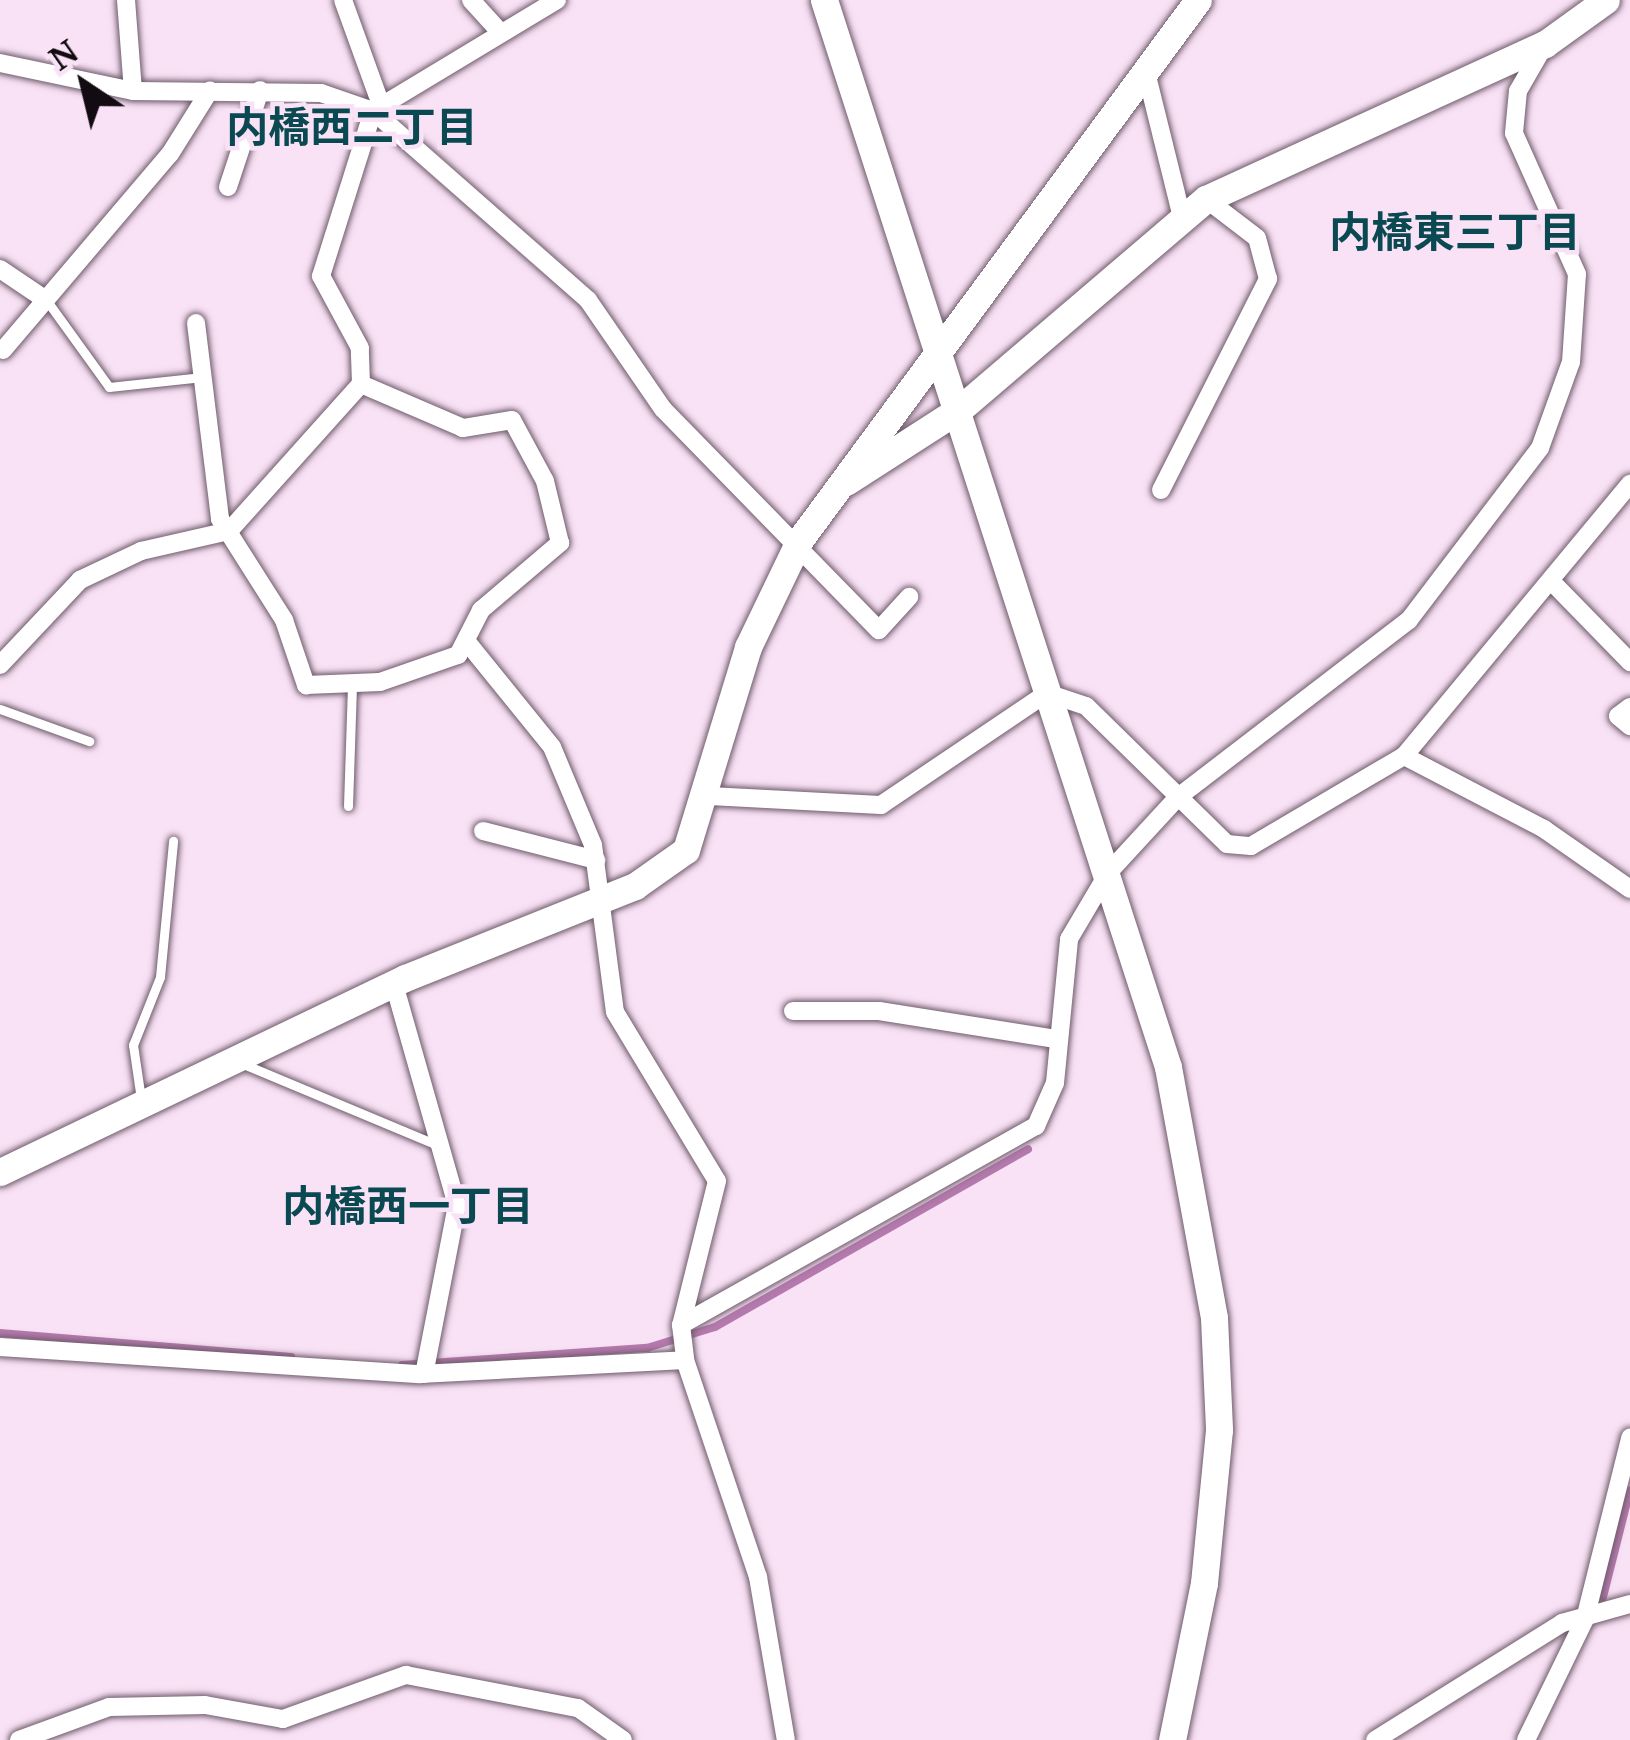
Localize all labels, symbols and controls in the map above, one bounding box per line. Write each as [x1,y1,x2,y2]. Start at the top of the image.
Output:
north arrow [24,24,144,144]
text: N [39,28,87,80]
district label: 内橋西二丁目 [226,101,478,151]
district label: 内橋東三丁目 [1329,206,1581,256]
district label: 内橋西一丁目 [282,1180,534,1230]

